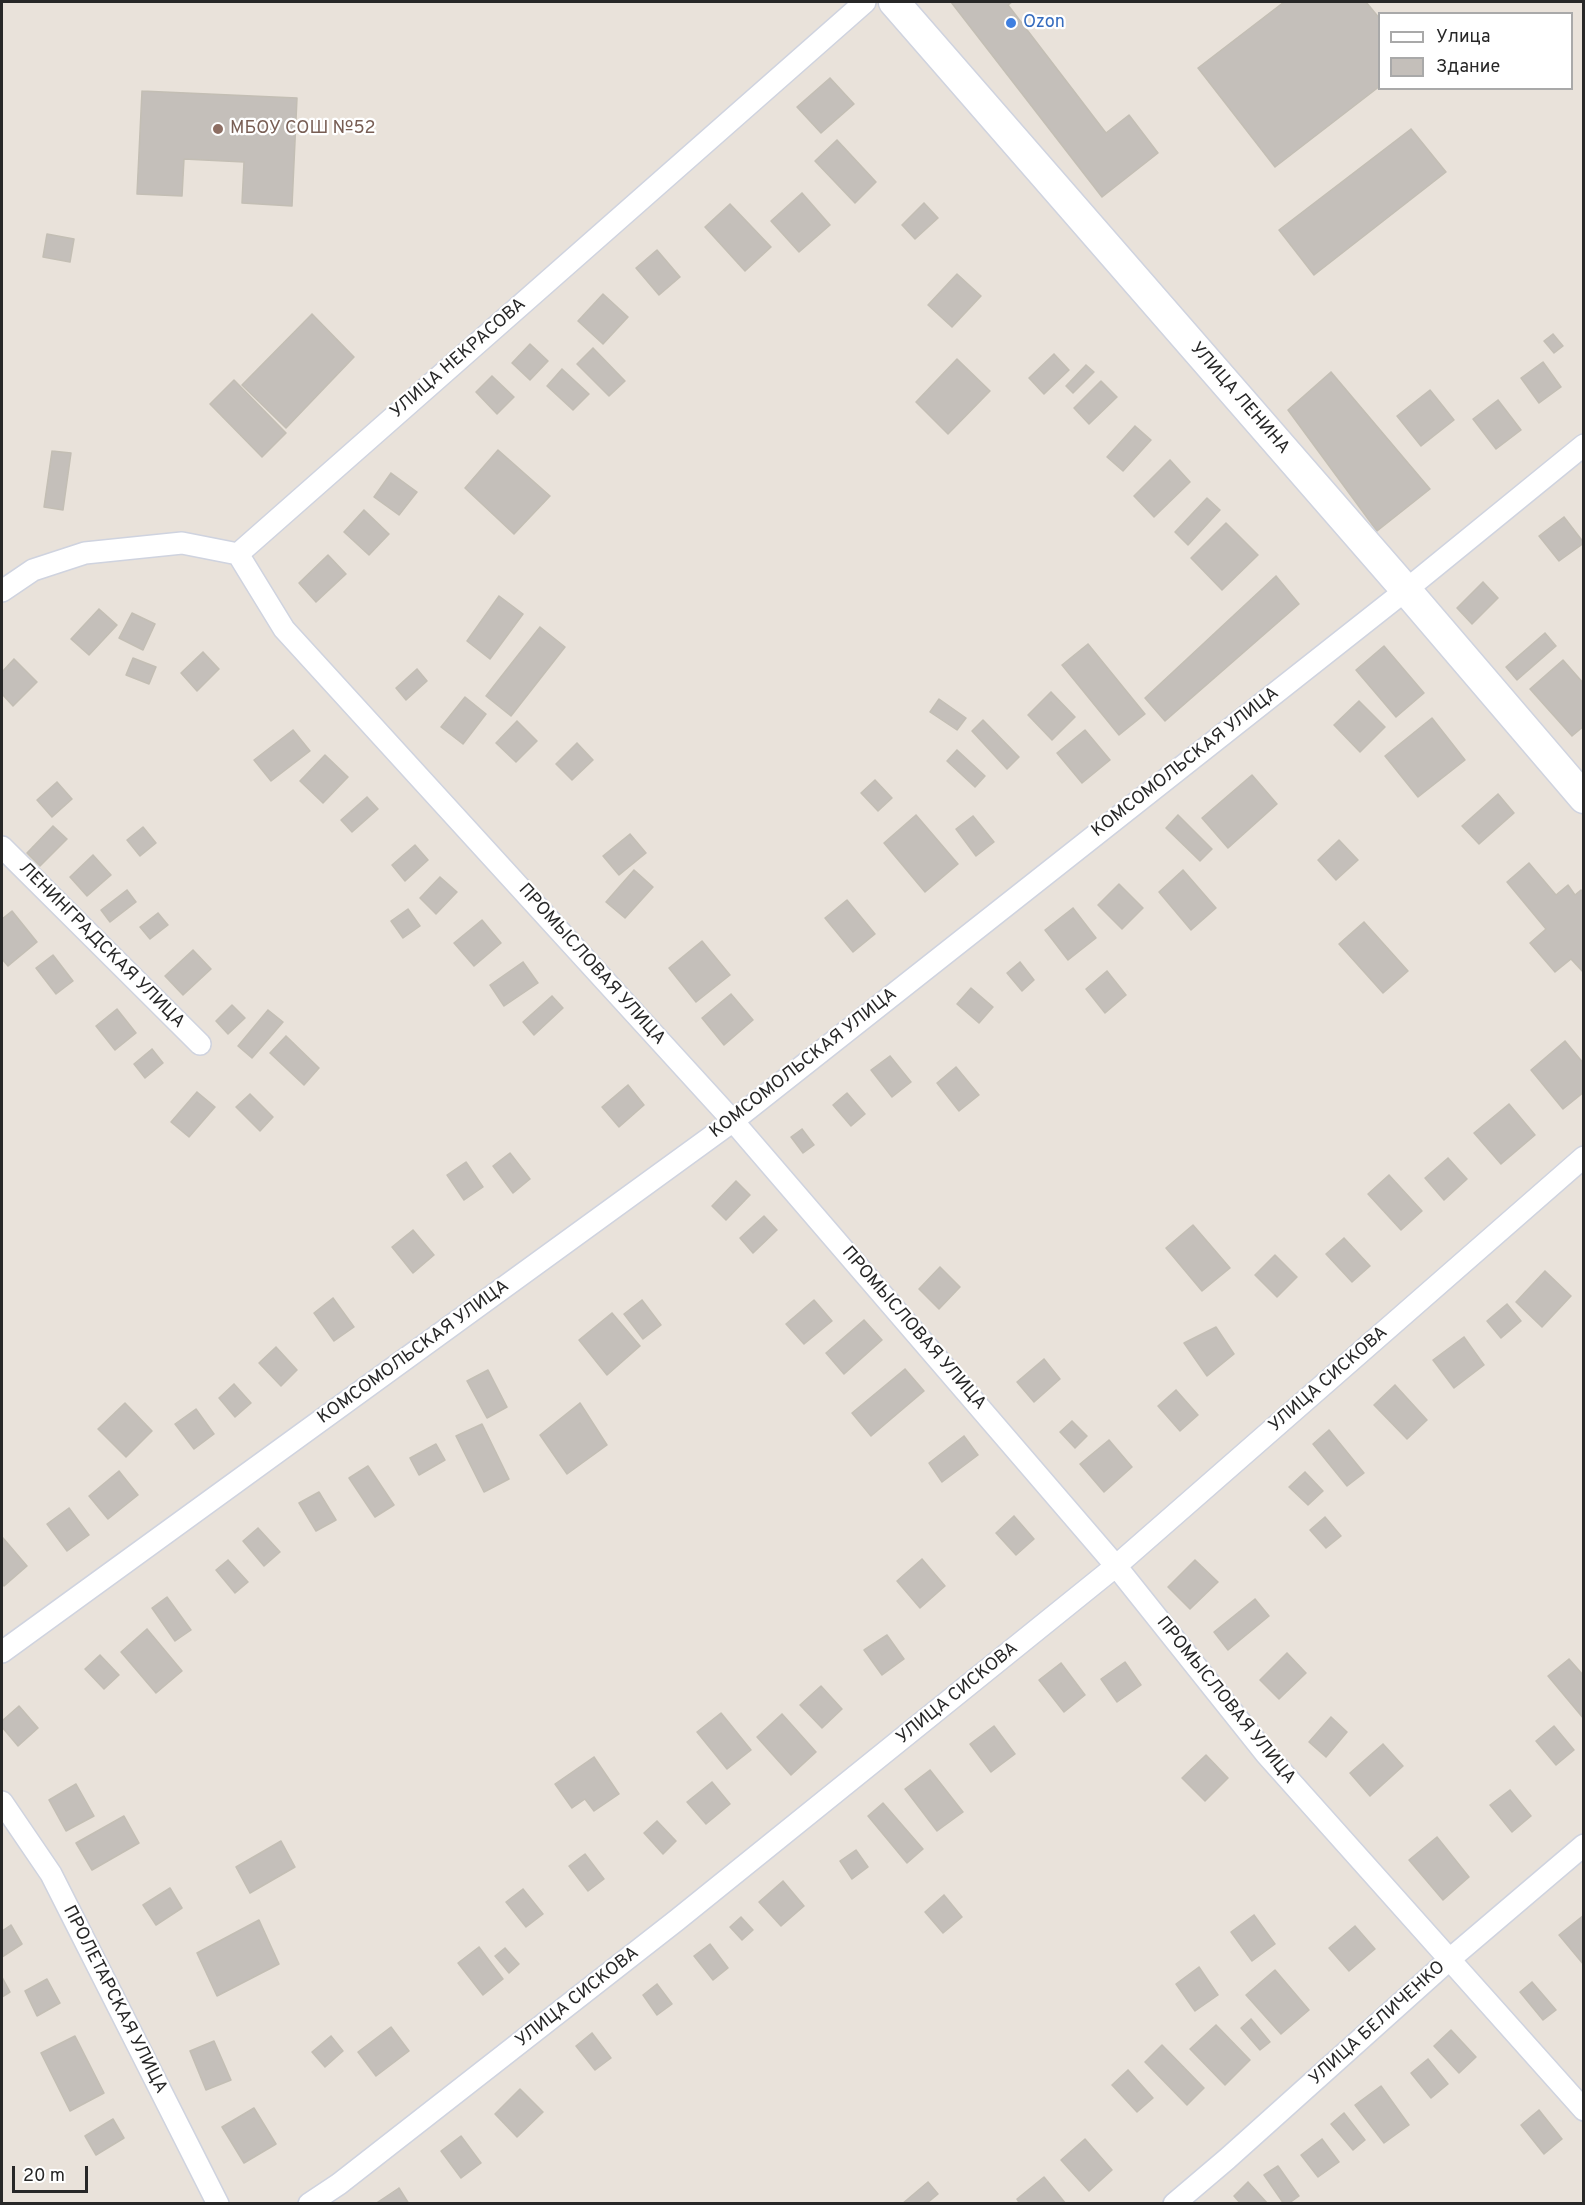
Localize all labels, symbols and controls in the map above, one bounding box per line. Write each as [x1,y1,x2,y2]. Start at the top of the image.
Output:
place label: Ozon [1023,12,1065,34]
legend [1378,12,1573,90]
marker: Ozon [1004,16,1018,30]
text: Улица [1436,26,1490,49]
text: Здание [1436,56,1500,79]
place label: МБОУ СОШ №52 [230,118,376,140]
marker: МБОУ СОШ №52 [211,122,225,136]
street label: УЛИЦА НЕКРАСОВА [387,294,531,424]
street label: УЛИЦА ЛЕНИНА [1185,339,1293,459]
street label: КОМСОМОЛЬСКАЯ УЛИЦА [1088,683,1284,843]
street label: ЛЕНИНГРАДСКАЯ УЛИЦА [13,858,189,1034]
street label: ПРОМЫСЛОВАЯ УЛИЦА [513,880,669,1050]
street label: КОМСОМОЛЬСКАЯ УЛИЦА [706,984,902,1144]
street label: ПРОМЫСЛОВАЯ УЛИЦА [836,1243,990,1415]
street label: КОМСОМОЛЬСКАЯ УЛИЦА [314,1276,514,1430]
street label: УЛИЦА СИСКОВА [1265,1323,1393,1437]
street label: ПРОМЫСЛОВАЯ УЛИЦА [1151,1613,1299,1789]
street label: УЛИЦА СИСКОВА [893,1638,1023,1750]
street label: ПРОЛЕТАРСКАЯ УЛИЦА [57,1902,171,2098]
street label: УЛИЦА СИСКОВА [512,1943,644,2053]
street label: УЛИЦА БЕЛИЧЕНКО [1306,1957,1450,2091]
scale bar [15,2154,92,2192]
text: 20 m [23,2165,65,2188]

